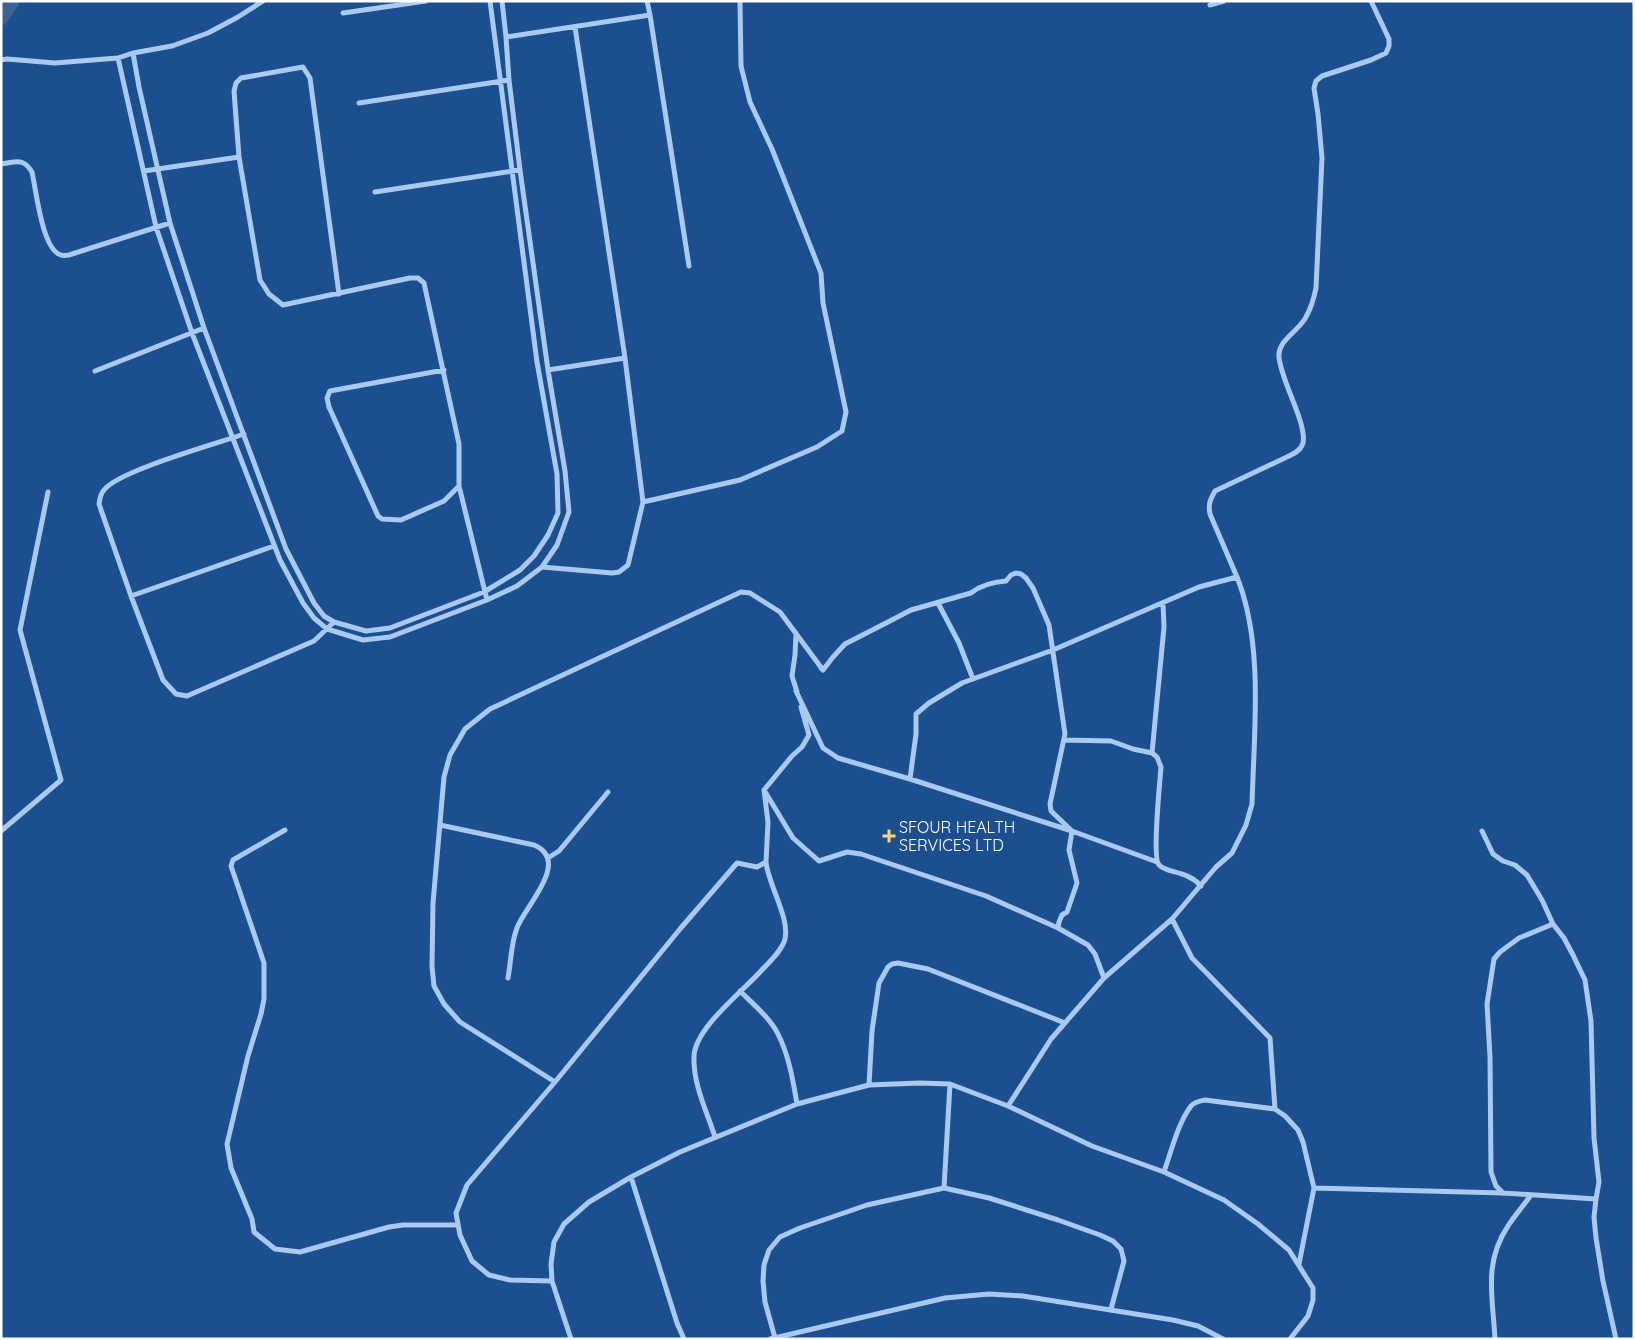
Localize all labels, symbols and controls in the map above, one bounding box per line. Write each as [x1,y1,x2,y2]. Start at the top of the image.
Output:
place label: SFOUR HEALTH SERVICES LTD [899,817,1015,855]
marker: SFOUR HEALTH SERVICES LTD [883,830,895,842]

